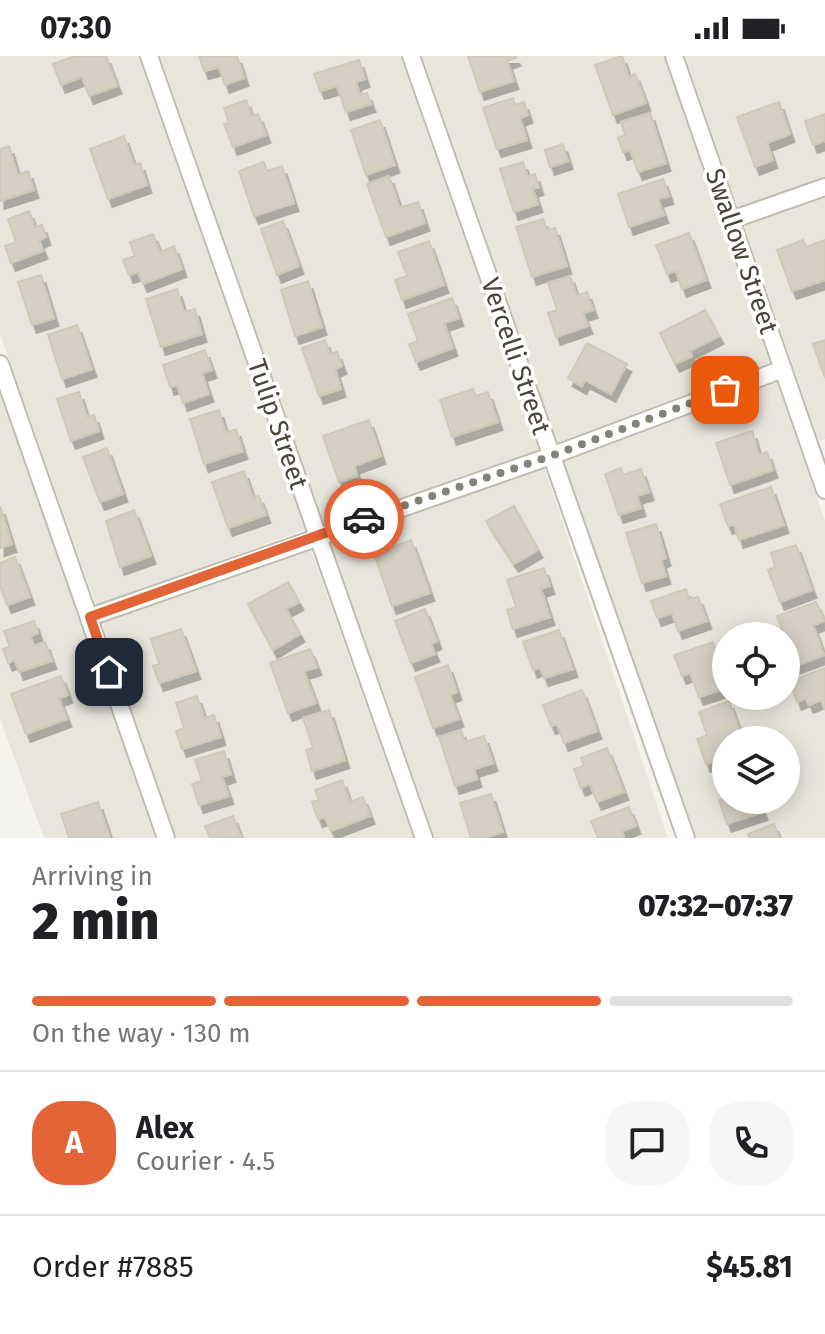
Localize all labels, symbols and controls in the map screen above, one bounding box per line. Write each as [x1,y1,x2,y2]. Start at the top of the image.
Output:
text: 07:30 [40,10,112,46]
street label: Swallow Street [699,164,785,338]
street label: Vercelli Street [474,274,557,439]
street label: Tulip Street [241,355,314,494]
pin [691,356,759,424]
icon: bag [703,368,747,412]
courier [324,479,404,559]
icon: car [342,497,386,541]
map controls [712,622,800,814]
button: locate [712,622,800,710]
pin [75,638,143,706]
icon: home [87,650,131,694]
button: layers [712,726,800,814]
text: Arriving in [32,861,153,892]
text: 07:32–07:37 [638,888,793,924]
text: 2 min [32,890,159,953]
text: On the way · 130 m [32,1018,251,1049]
button: chat [605,1101,689,1185]
button: phone [709,1101,793,1185]
text: Alex [136,1110,194,1146]
text: A [65,1125,83,1161]
text: Courier · 4.5 [136,1146,275,1177]
text: Order #7885 [32,1249,194,1285]
text: $45.81 [706,1249,793,1285]

